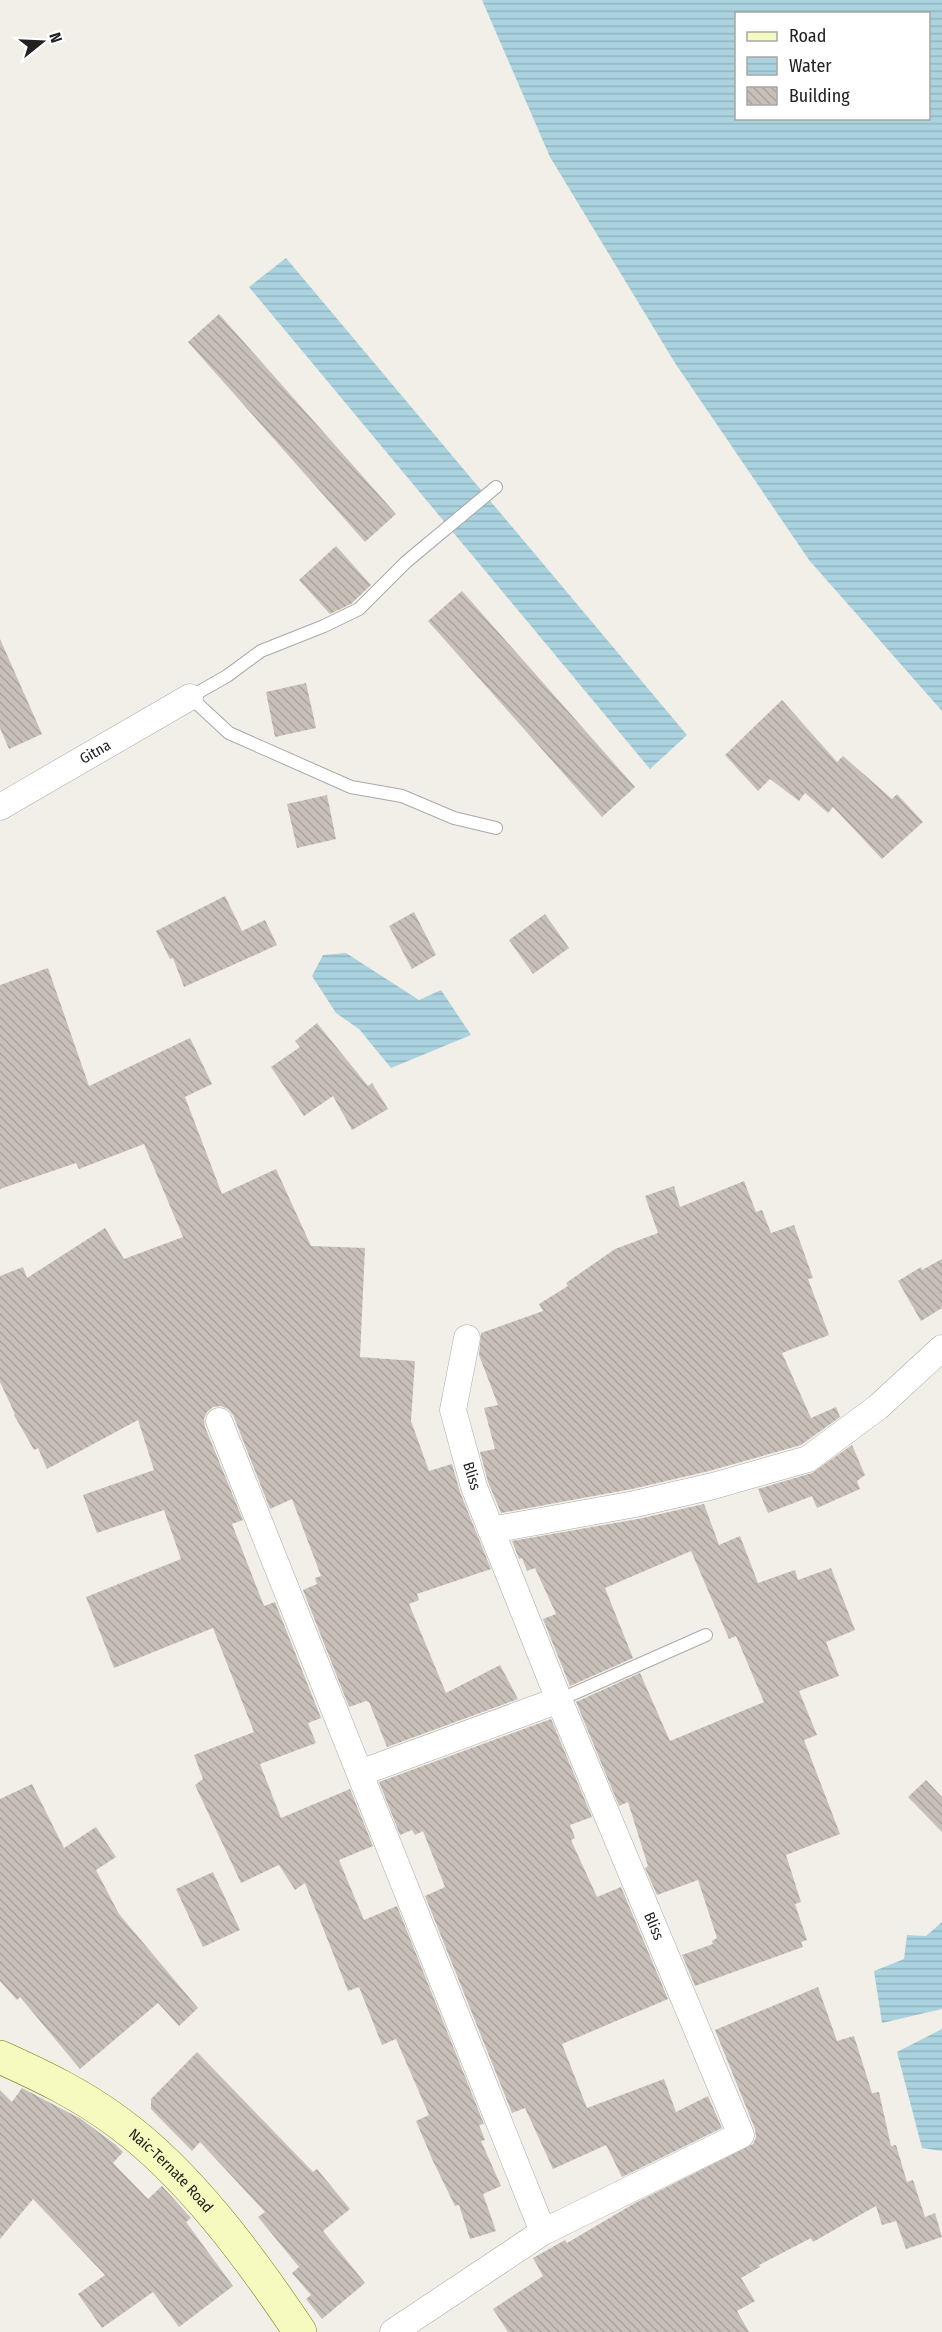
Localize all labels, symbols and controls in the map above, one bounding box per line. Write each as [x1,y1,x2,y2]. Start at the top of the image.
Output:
north arrow [12,12,72,72]
legend [735,12,930,120]
text: Road [789,25,826,47]
text: N [45,30,66,45]
text: Water [789,55,832,77]
text: Building [789,85,850,107]
street label: Gitna [77,736,114,768]
street label: Bliss [459,1460,485,1492]
street label: Bliss [640,1909,668,1943]
street label: Naic-Ternate Road [125,2125,217,2216]

